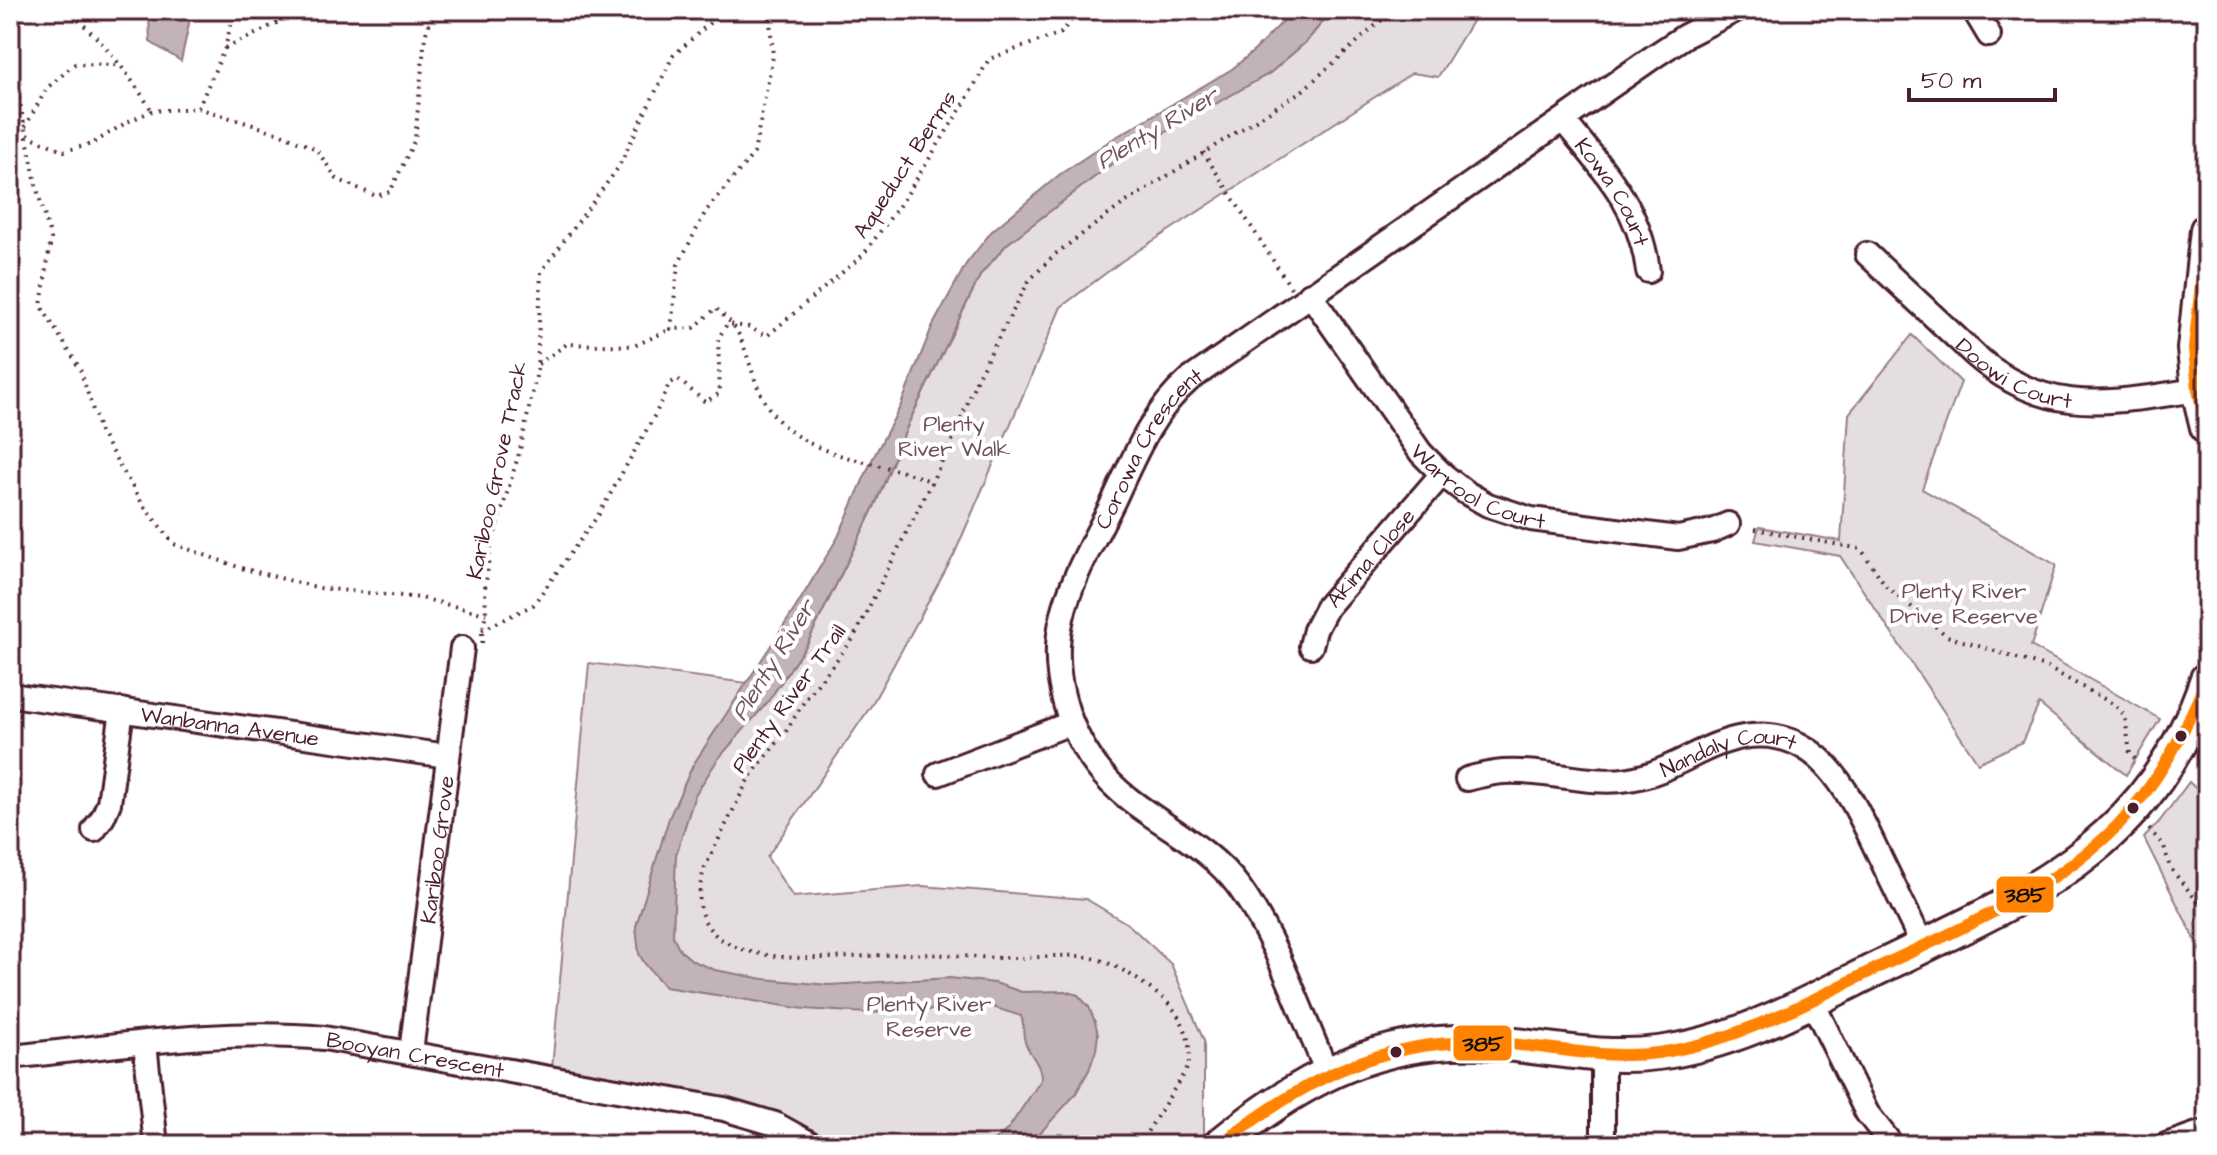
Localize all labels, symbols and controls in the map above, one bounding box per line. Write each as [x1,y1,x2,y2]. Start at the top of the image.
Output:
scale bar [1909,52,2055,102]
text: 50 m [1921,64,1982,98]
water label: Plenty River [1090,78,1227,178]
street label: Aqueduct Berms [846,85,965,245]
street label: Kowa Court [1567,131,1656,250]
street label: Doowi Court [1948,331,2074,417]
street label: Kariboo Grove Track [459,358,536,582]
street label: Corowa Crescent [1088,361,1210,535]
park label: Plenty River Walk [898,409,1011,465]
street label: Warrool Court [1403,437,1547,538]
street label: Akima Close [1319,502,1423,615]
park label: Plenty River Drive Reserve [1890,576,2038,632]
water label: Plenty River [723,592,826,727]
street label: Plenty River Trail [725,618,855,780]
street label: Wanbanna Avenue [138,699,321,755]
street label: Nandaly Court [1655,721,1801,786]
unlabelled marker [2173,728,2189,744]
street label: Kariboo Grove [413,774,463,926]
unlabelled marker [2125,800,2141,816]
line badge: 385 [1995,875,2055,914]
text: 385 [2003,880,2046,911]
park label: Plenty River Reserve [867,989,991,1045]
line badge: 385 [1452,1024,1513,1062]
street label: Booyan Crescent [324,1025,507,1087]
text: 385 [1461,1029,1504,1060]
unlabelled marker [1388,1044,1404,1060]

